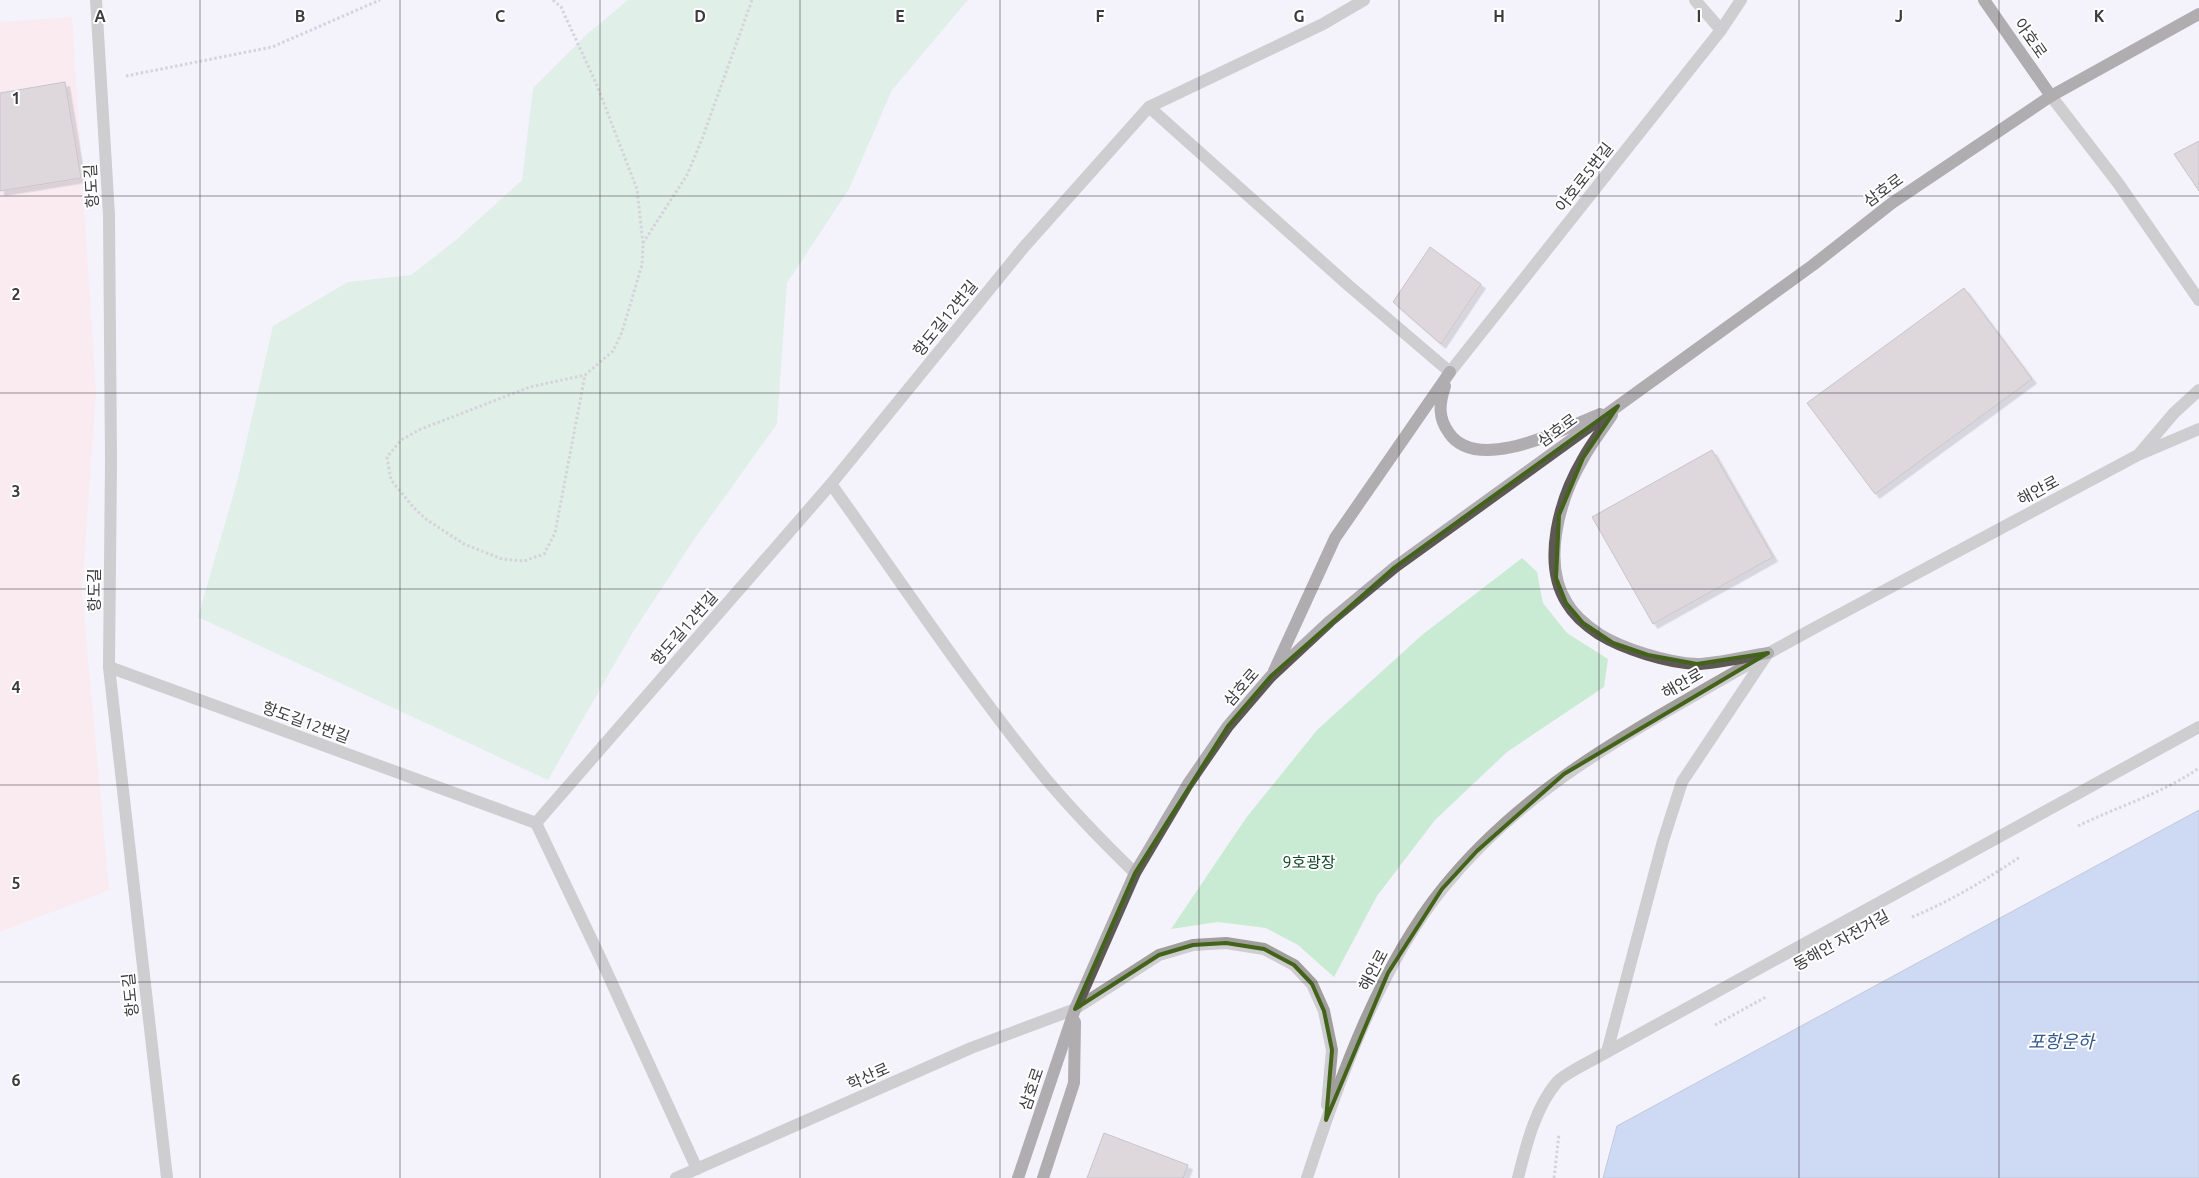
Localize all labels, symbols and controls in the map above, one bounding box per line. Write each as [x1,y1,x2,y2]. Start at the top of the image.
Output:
text: A [94,7,106,25]
text: B [295,7,305,25]
text: C [495,7,505,25]
text: D [694,7,706,25]
text: E [895,7,905,25]
text: F [1096,7,1105,25]
text: G [1293,7,1305,25]
text: H [1493,7,1505,25]
text: I [1697,7,1701,25]
text: J [1895,7,1903,25]
text: K [2094,7,2105,25]
street label: 아호로 [2011,15,2051,61]
text: 1 [11,89,21,107]
street label: 아호로5번길 [1551,139,1617,215]
street label: 항도길 [81,163,101,209]
street label: 삼호로 [1860,170,1906,210]
street label: 항도길12번길 [909,277,981,359]
text: 2 [11,285,21,303]
street label: 삼호로 [1534,410,1580,450]
street label: 해안로 [2014,472,2062,508]
text: 3 [11,482,21,500]
street label: 항도길 [85,568,103,612]
street label: 항도길12번길 [647,588,721,668]
street label: 삼호로 [1220,664,1262,710]
street label: 해안로 [1658,664,1706,702]
text: 4 [11,678,21,696]
street label: 항도길12번길 [260,698,352,746]
park label: 9호광장 [1282,853,1336,871]
text: 5 [11,874,21,892]
street label: 동해안 자전거길 [1790,906,1892,974]
street label: 해안로 [1355,946,1391,994]
street label: 항도길 [119,972,141,1018]
water label: 포항운하 [2028,1031,2097,1051]
street label: 학산로 [844,1059,892,1093]
street label: 삼호로 [1015,1065,1047,1113]
text: 6 [11,1071,21,1089]

